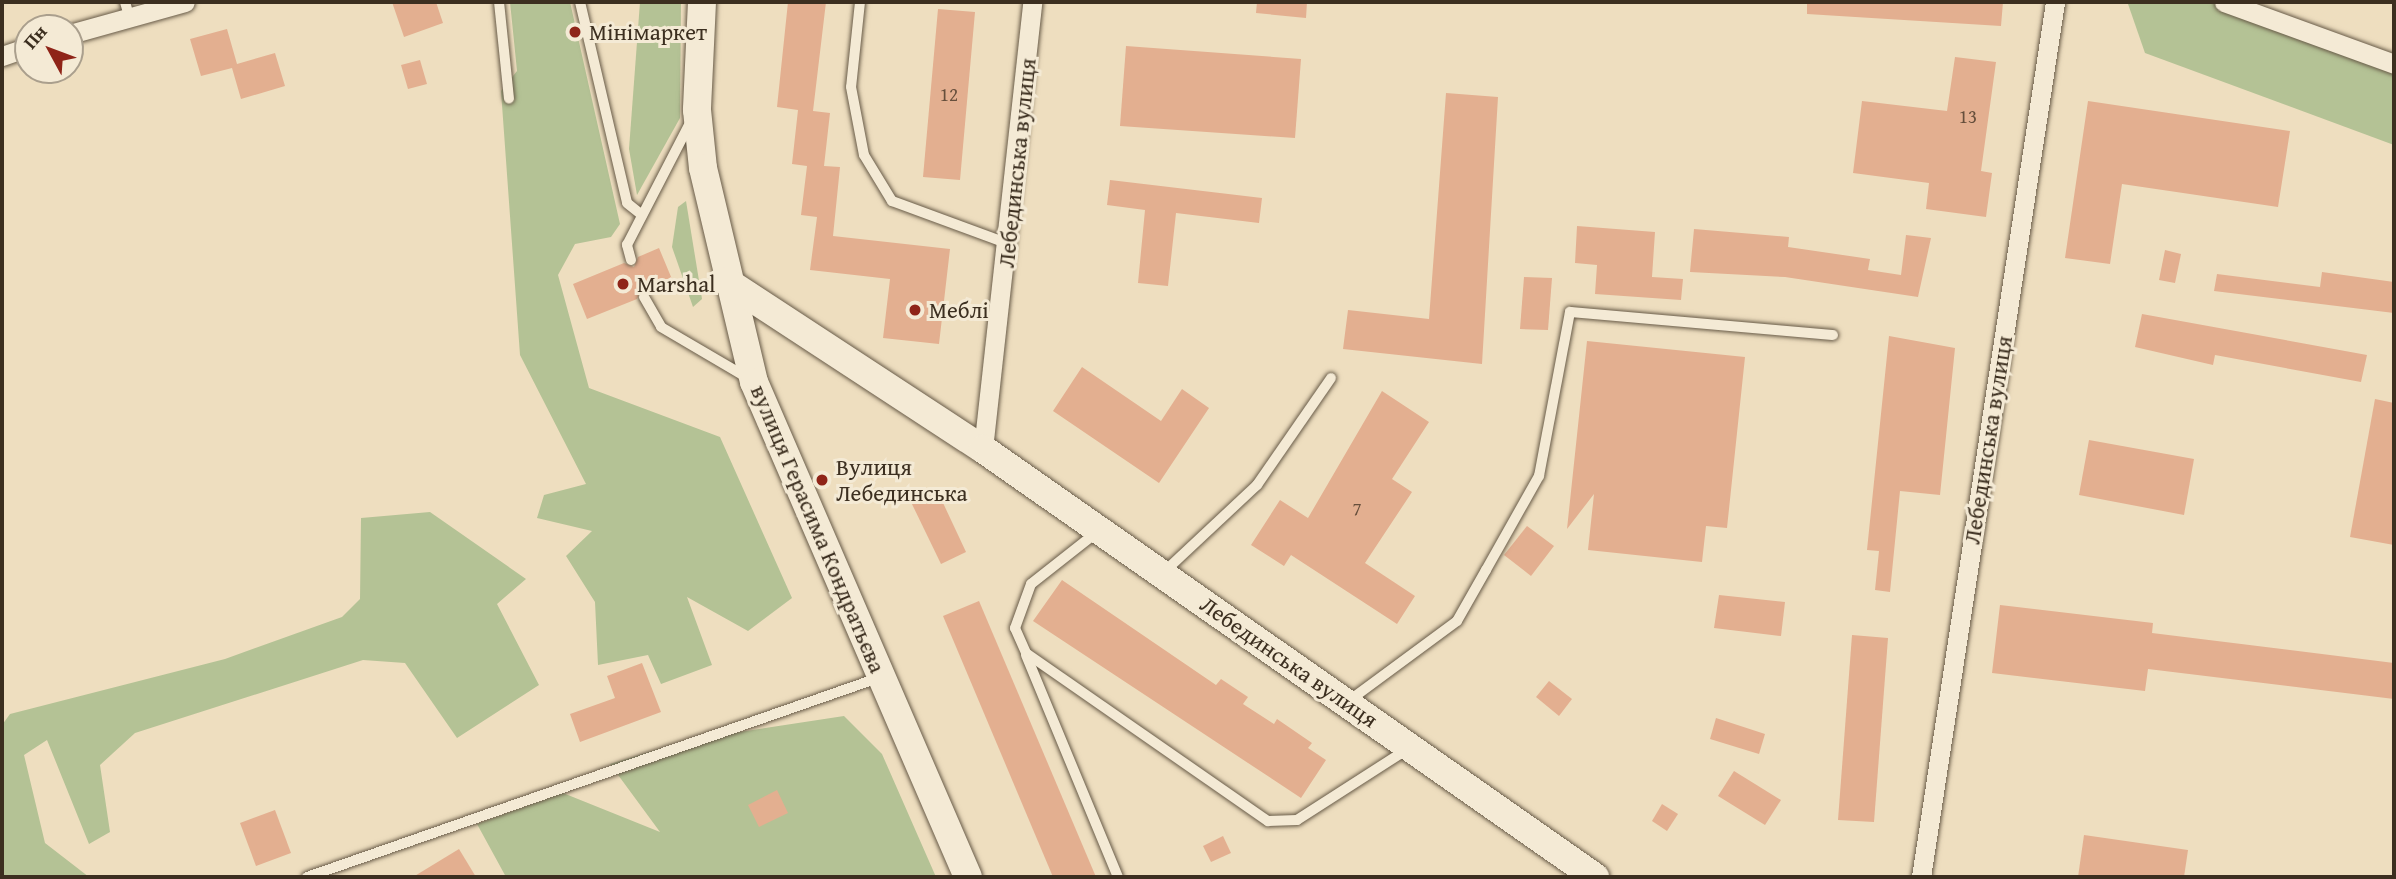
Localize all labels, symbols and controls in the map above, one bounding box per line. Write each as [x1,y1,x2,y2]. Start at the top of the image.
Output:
north arrow [14,14,84,84]
text: Пн [16,18,53,55]
place label: Мінімаркет [589,18,707,46]
marker: Мінімаркет [567,24,583,40]
street label: Лебединська вулиця [992,57,1042,269]
house number: 12 [940,84,958,106]
house number: 13 [1959,106,1977,128]
place label: Marshal [637,270,716,298]
marker: Marshal [615,276,631,292]
place label: Меблі [929,296,989,324]
marker: Меблі [907,302,923,318]
street label: Лебединська вулиця [1958,334,2018,546]
street label: вулиця Герасима Кондратьєва [745,381,891,677]
place label: Вулиця Лебединська [836,453,968,507]
marker: Вулиця Лебединська [814,472,830,488]
house number: 7 [1352,498,1362,520]
street label: Лебединська вулиця [1195,590,1383,734]

